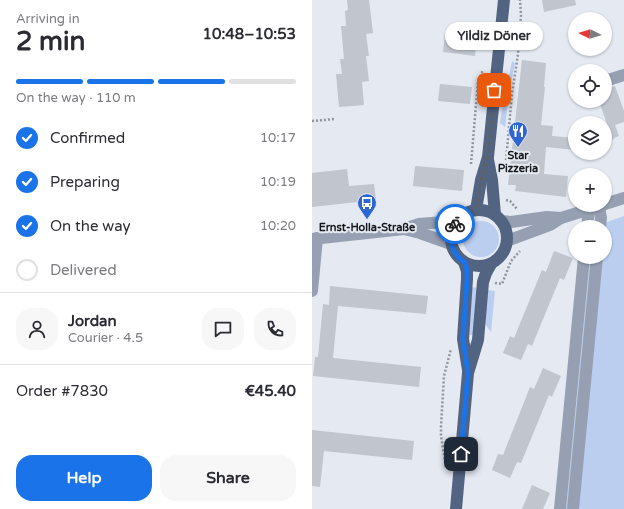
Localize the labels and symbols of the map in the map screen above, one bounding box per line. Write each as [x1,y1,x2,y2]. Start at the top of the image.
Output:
north arrow [568,12,612,56]
callout: Yildiz Döner [445,22,543,50]
pin [477,73,511,107]
restaurant icon: Star Pizzeria [507,120,529,148]
place label: Star Pizzeria [498,149,538,175]
bus stop icon: Ernst-Holla-Straße [356,192,378,220]
courier [435,204,475,244]
place label: Ernst-Holla-Straße [319,221,416,234]
pin [444,437,478,471]

